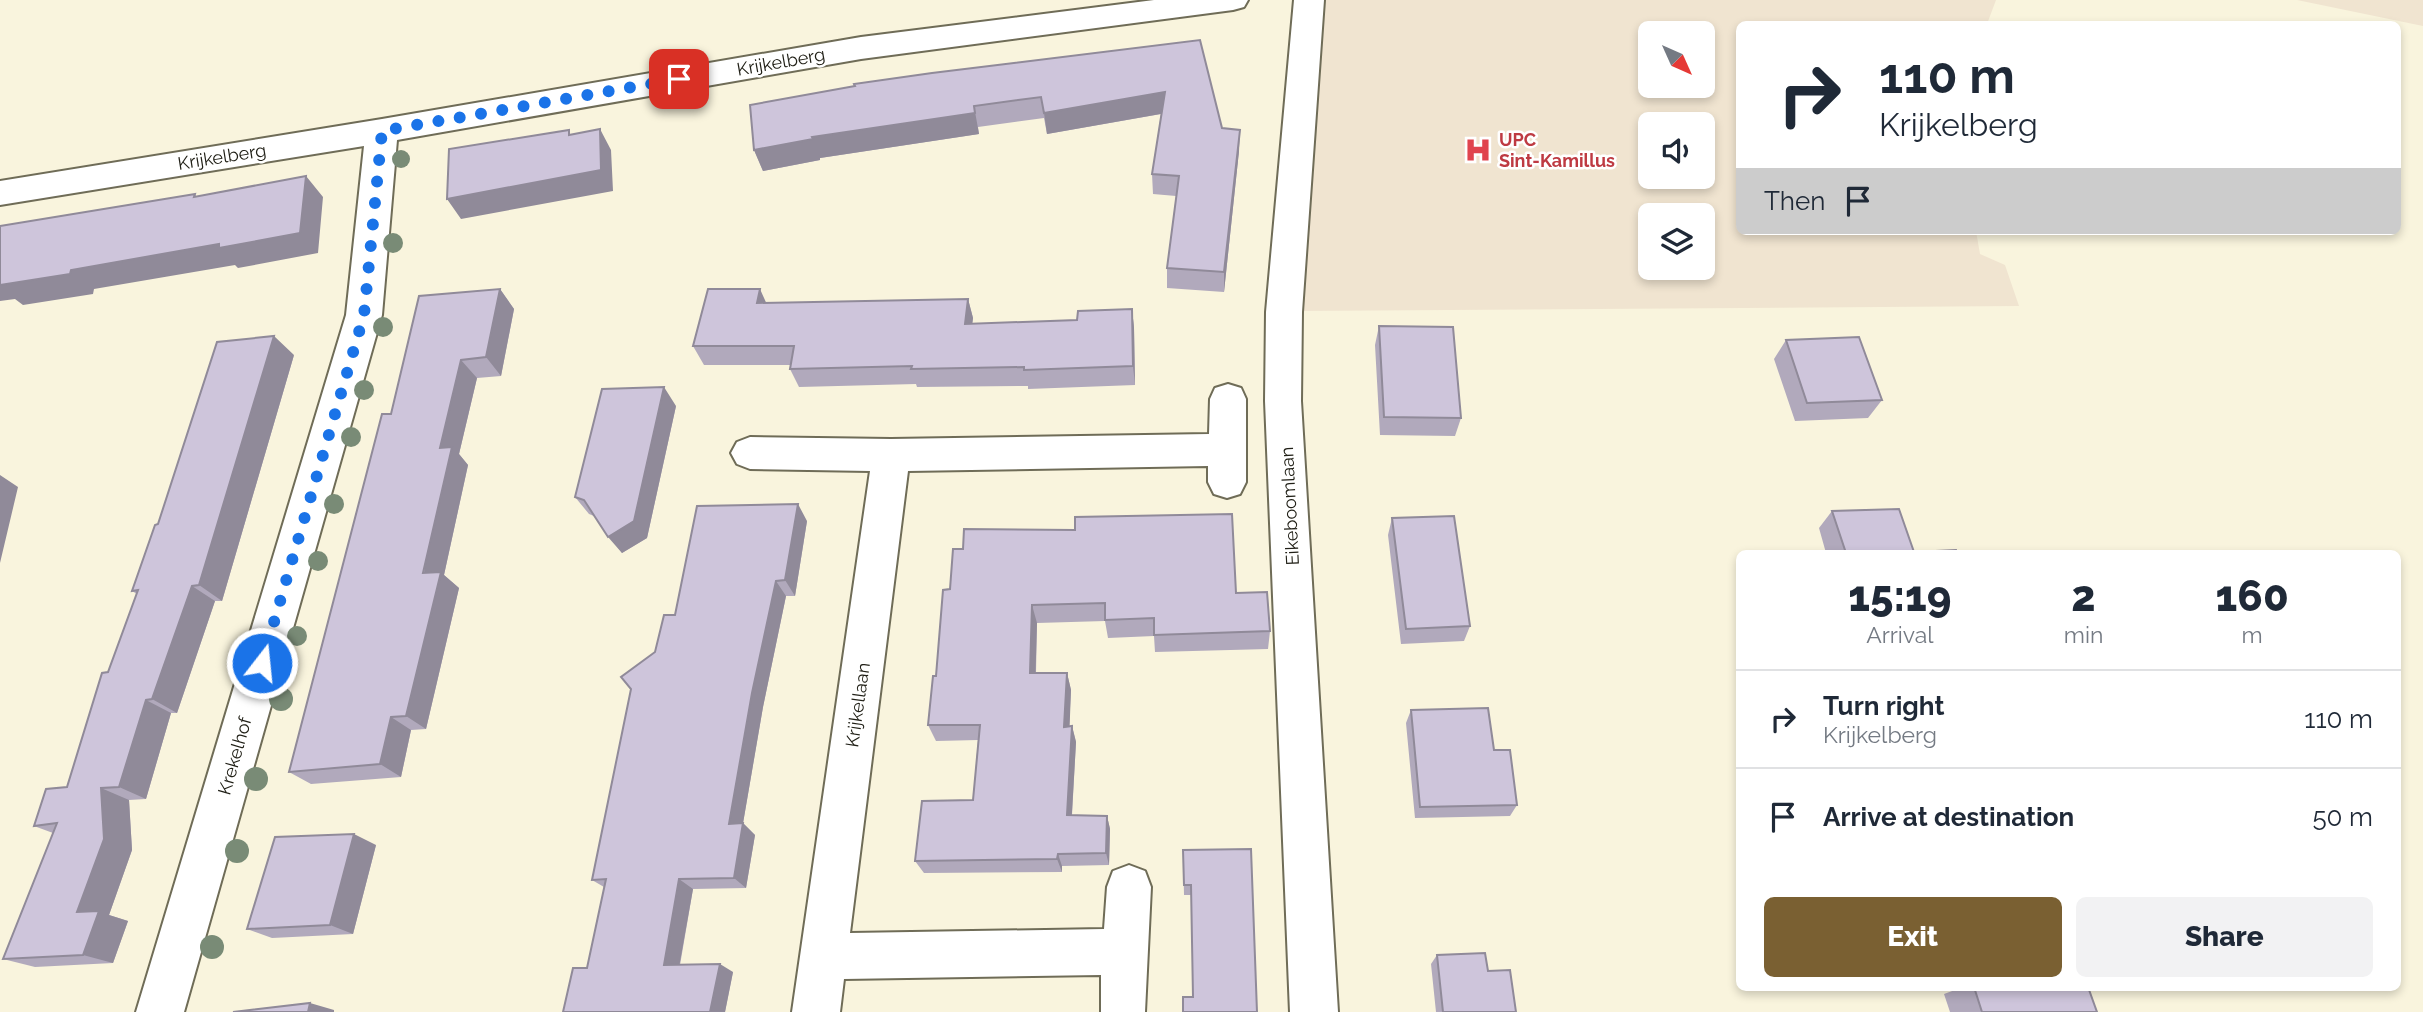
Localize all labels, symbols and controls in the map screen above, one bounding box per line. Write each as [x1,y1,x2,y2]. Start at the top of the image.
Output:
north arrow [1638,21,1715,98]
map controls [1638,21,1715,280]
street label: Krijkelberg [735,43,827,80]
text: 110 m [1879,47,2015,104]
pin [649,49,709,109]
icon: right [1764,49,1855,140]
icon: arrive [660,60,698,98]
text: Krijkelberg [1879,106,2038,143]
button: sound [1638,112,1715,189]
place label: UPC Sint-Kamillus [1499,129,1615,171]
hospital icon: UPC Sint-Kamillus [1463,135,1493,165]
street label: Krijkelberg [176,139,268,174]
icon: arrive [1839,182,1877,220]
text: Then [1764,186,1825,216]
button: layers [1638,203,1715,280]
street label: Eikeboomlaan [1276,446,1303,566]
text: 15:19 [1848,572,1951,621]
text: 2 [2071,572,2096,621]
text: 160 [2216,572,2289,621]
text: Arrival [1866,621,1934,648]
text: min [2064,621,2103,648]
text: m [2242,621,2263,648]
position arrow [225,626,299,700]
street label: Krijkellaan [841,661,874,749]
text: Turn right [1823,691,1944,721]
icon: right [1764,700,1802,738]
text: 110 m [2304,704,2373,734]
street label: Krekelhof [213,714,256,797]
text: Krijkelberg [1823,721,1937,748]
icon: arrive [1764,798,1802,836]
text: Arrive at destination [1823,802,2074,832]
text: 50 m [2312,802,2373,832]
button: Exit [1764,897,2062,977]
button: Share [2076,897,2373,977]

